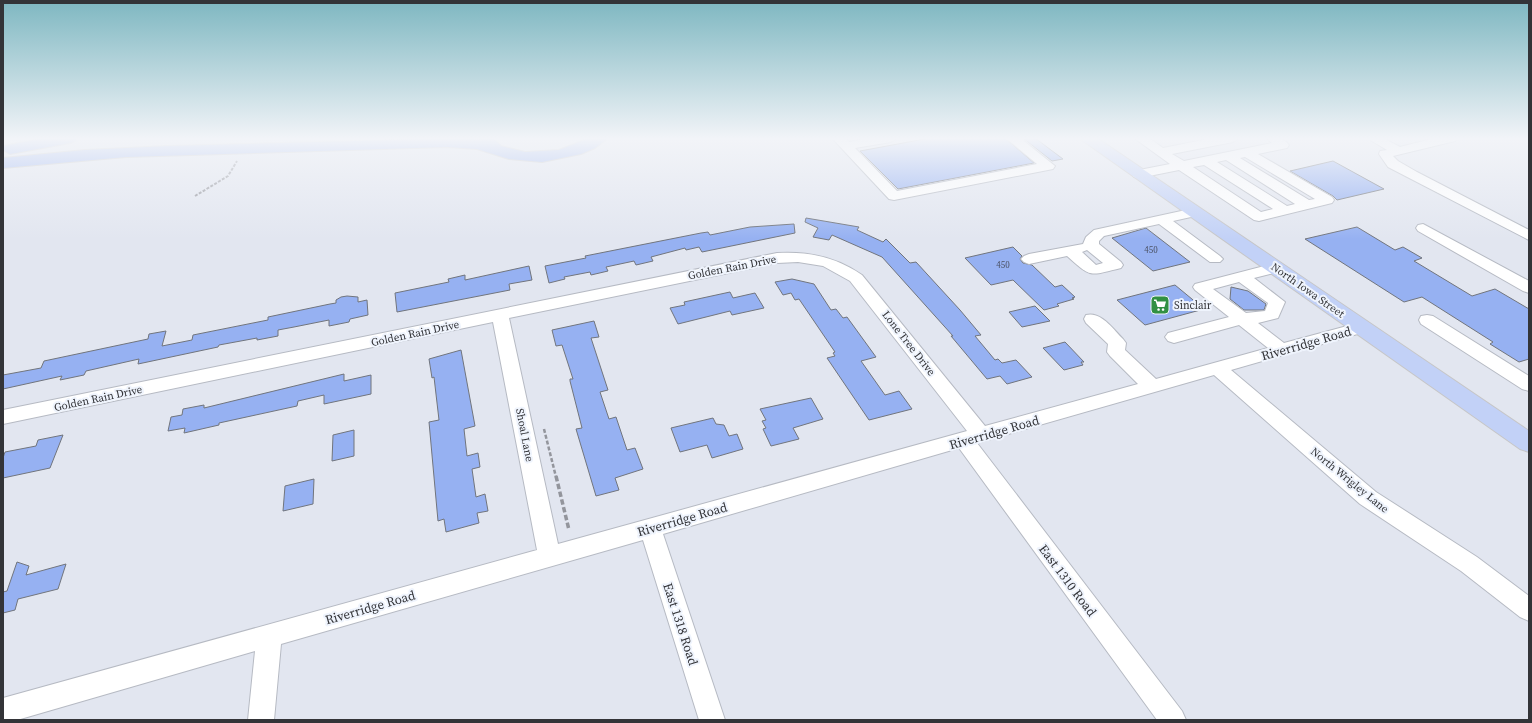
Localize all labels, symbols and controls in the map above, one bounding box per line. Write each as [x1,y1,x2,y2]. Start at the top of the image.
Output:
house number: 450 [1144,244,1158,256]
street label: Golden Rain Drive [687,252,778,283]
house number: 450 [996,259,1010,271]
street label: North Iowa Street [1268,260,1348,322]
supermarket icon: Sinclair [1149,294,1171,316]
place label: Sinclair [1174,298,1212,313]
street label: Lone Tree Drive [879,308,939,379]
street label: Golden Rain Drive [370,317,461,350]
street label: Riverridge Road [1259,322,1354,364]
street label: Golden Rain Drive [53,382,144,415]
street label: Shoal Lane [512,407,537,463]
street label: Riverridge Road [947,411,1042,453]
street label: North Wrigley Lane [1308,444,1392,517]
street label: Riverridge Road [635,498,730,540]
street label: East 1310 Road [1035,541,1101,620]
street label: East 1318 Road [659,581,702,668]
street label: Riverridge Road [323,586,418,628]

